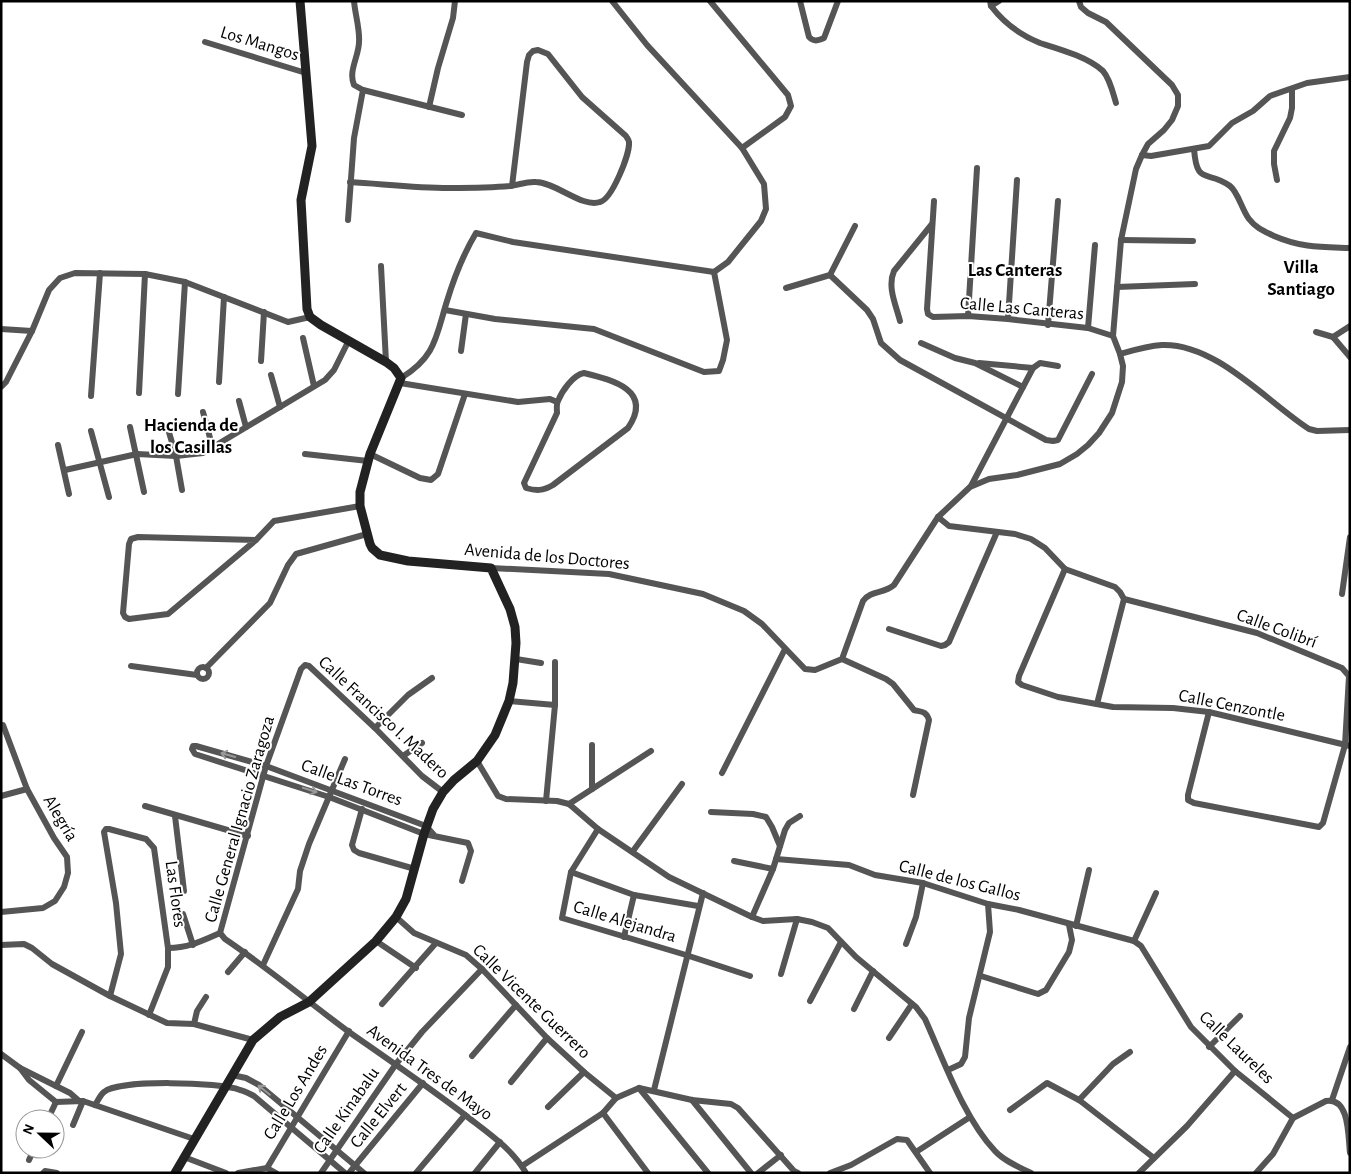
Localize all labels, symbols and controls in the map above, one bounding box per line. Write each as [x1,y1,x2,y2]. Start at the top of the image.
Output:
street label: Los Mangos [218,23,301,64]
district label: Villa Santiago [1267,258,1335,299]
district label: Las Canteras [968,261,1062,280]
street label: Calle Las Canteras [959,295,1085,323]
district label: Hacienda de los Casillas [144,416,238,457]
street label: Avenida de los Doctores [464,541,630,573]
street label: Calle Colibrí [1234,606,1320,652]
street label: Calle Francisco I. Madero [315,653,452,783]
street label: Calle Cenzontle [1177,687,1287,725]
street label: Calle General Ignacio Zaragoza [202,714,278,925]
one-way arrow [221,749,237,759]
street label: Calle Las Torres [299,756,405,810]
one-way arrow [301,786,317,795]
street label: Alegría [39,792,81,845]
street label: Calle de los Gallos [897,857,1022,905]
street label: Las Flores [161,860,189,929]
street label: Calle Alejandra [571,898,678,946]
street label: Calle Vicente Guerrero [469,941,594,1063]
street label: Calle Laureles [1195,1008,1277,1088]
street label: Avenida Tres de Mayo [363,1021,496,1124]
street label: Calle Los Andes [260,1042,331,1143]
street label: Calle Kinabalu [311,1064,383,1157]
street label: Calle Elvert [347,1079,411,1152]
one-way arrow [258,1084,271,1095]
north arrow [15,1109,65,1159]
text: N [21,1122,37,1137]

